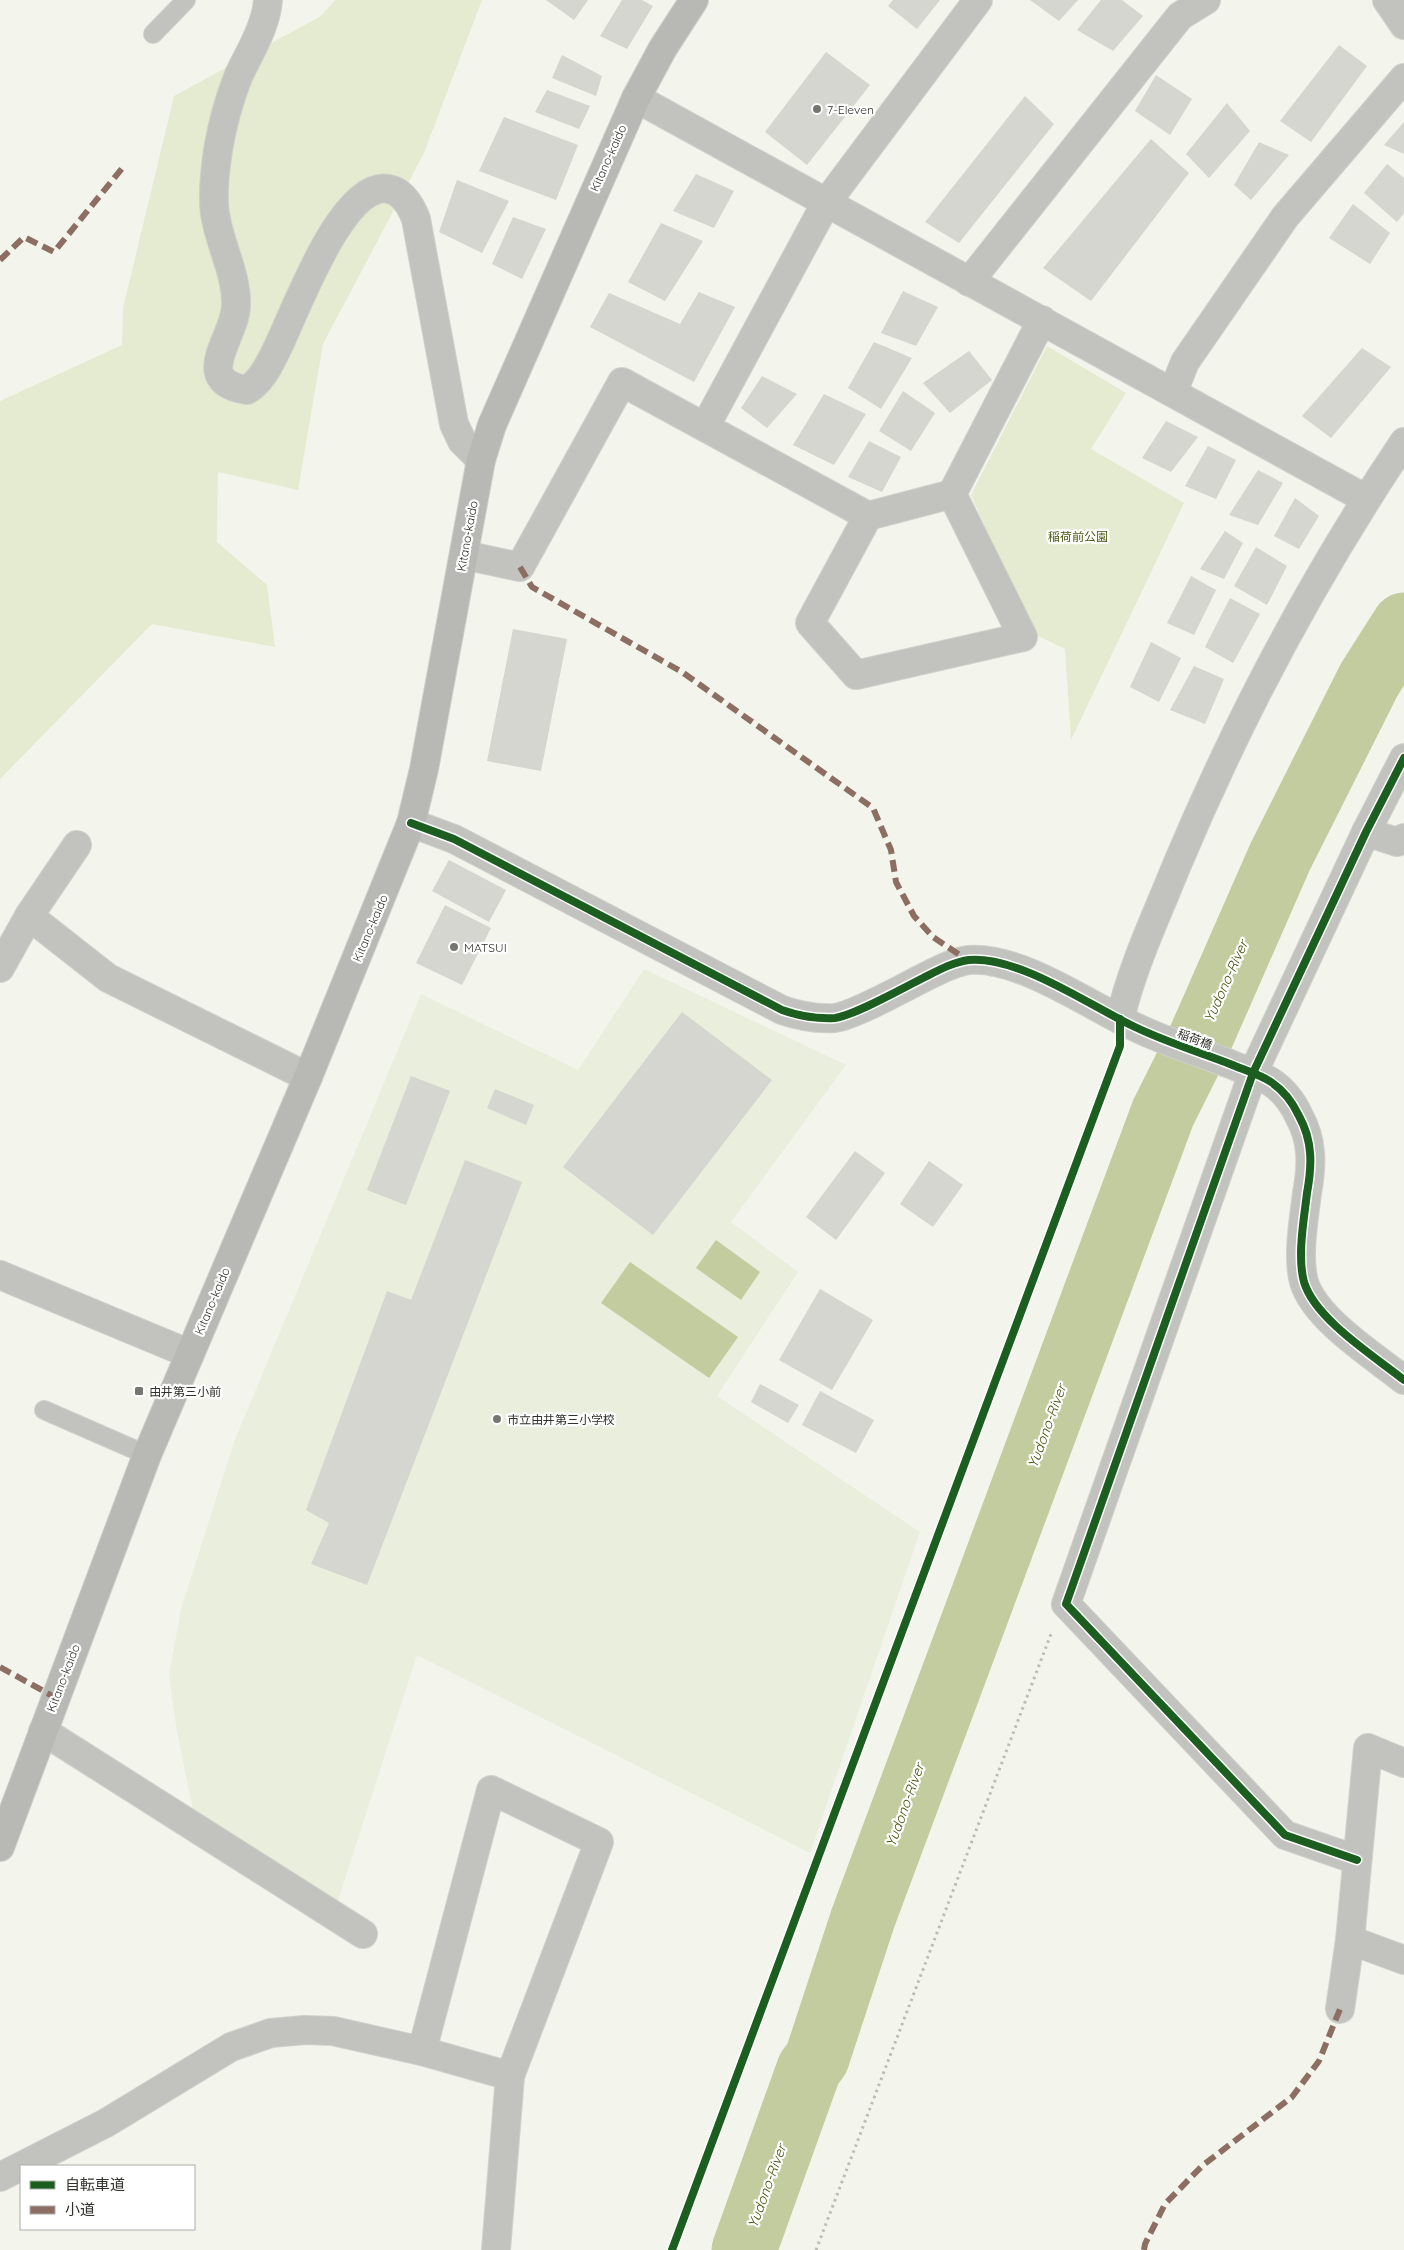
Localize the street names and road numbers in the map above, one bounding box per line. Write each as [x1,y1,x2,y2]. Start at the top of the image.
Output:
street label: Kitano-kaido [587,122,629,194]
street label: Kitano-kaido [453,499,481,573]
street label: Kitano-kaido [349,892,391,964]
street label: 稲荷橋 [1176,1026,1214,1052]
street label: Kitano-kaido [191,1265,233,1337]
street label: Kitano-kaido [43,1642,83,1714]

